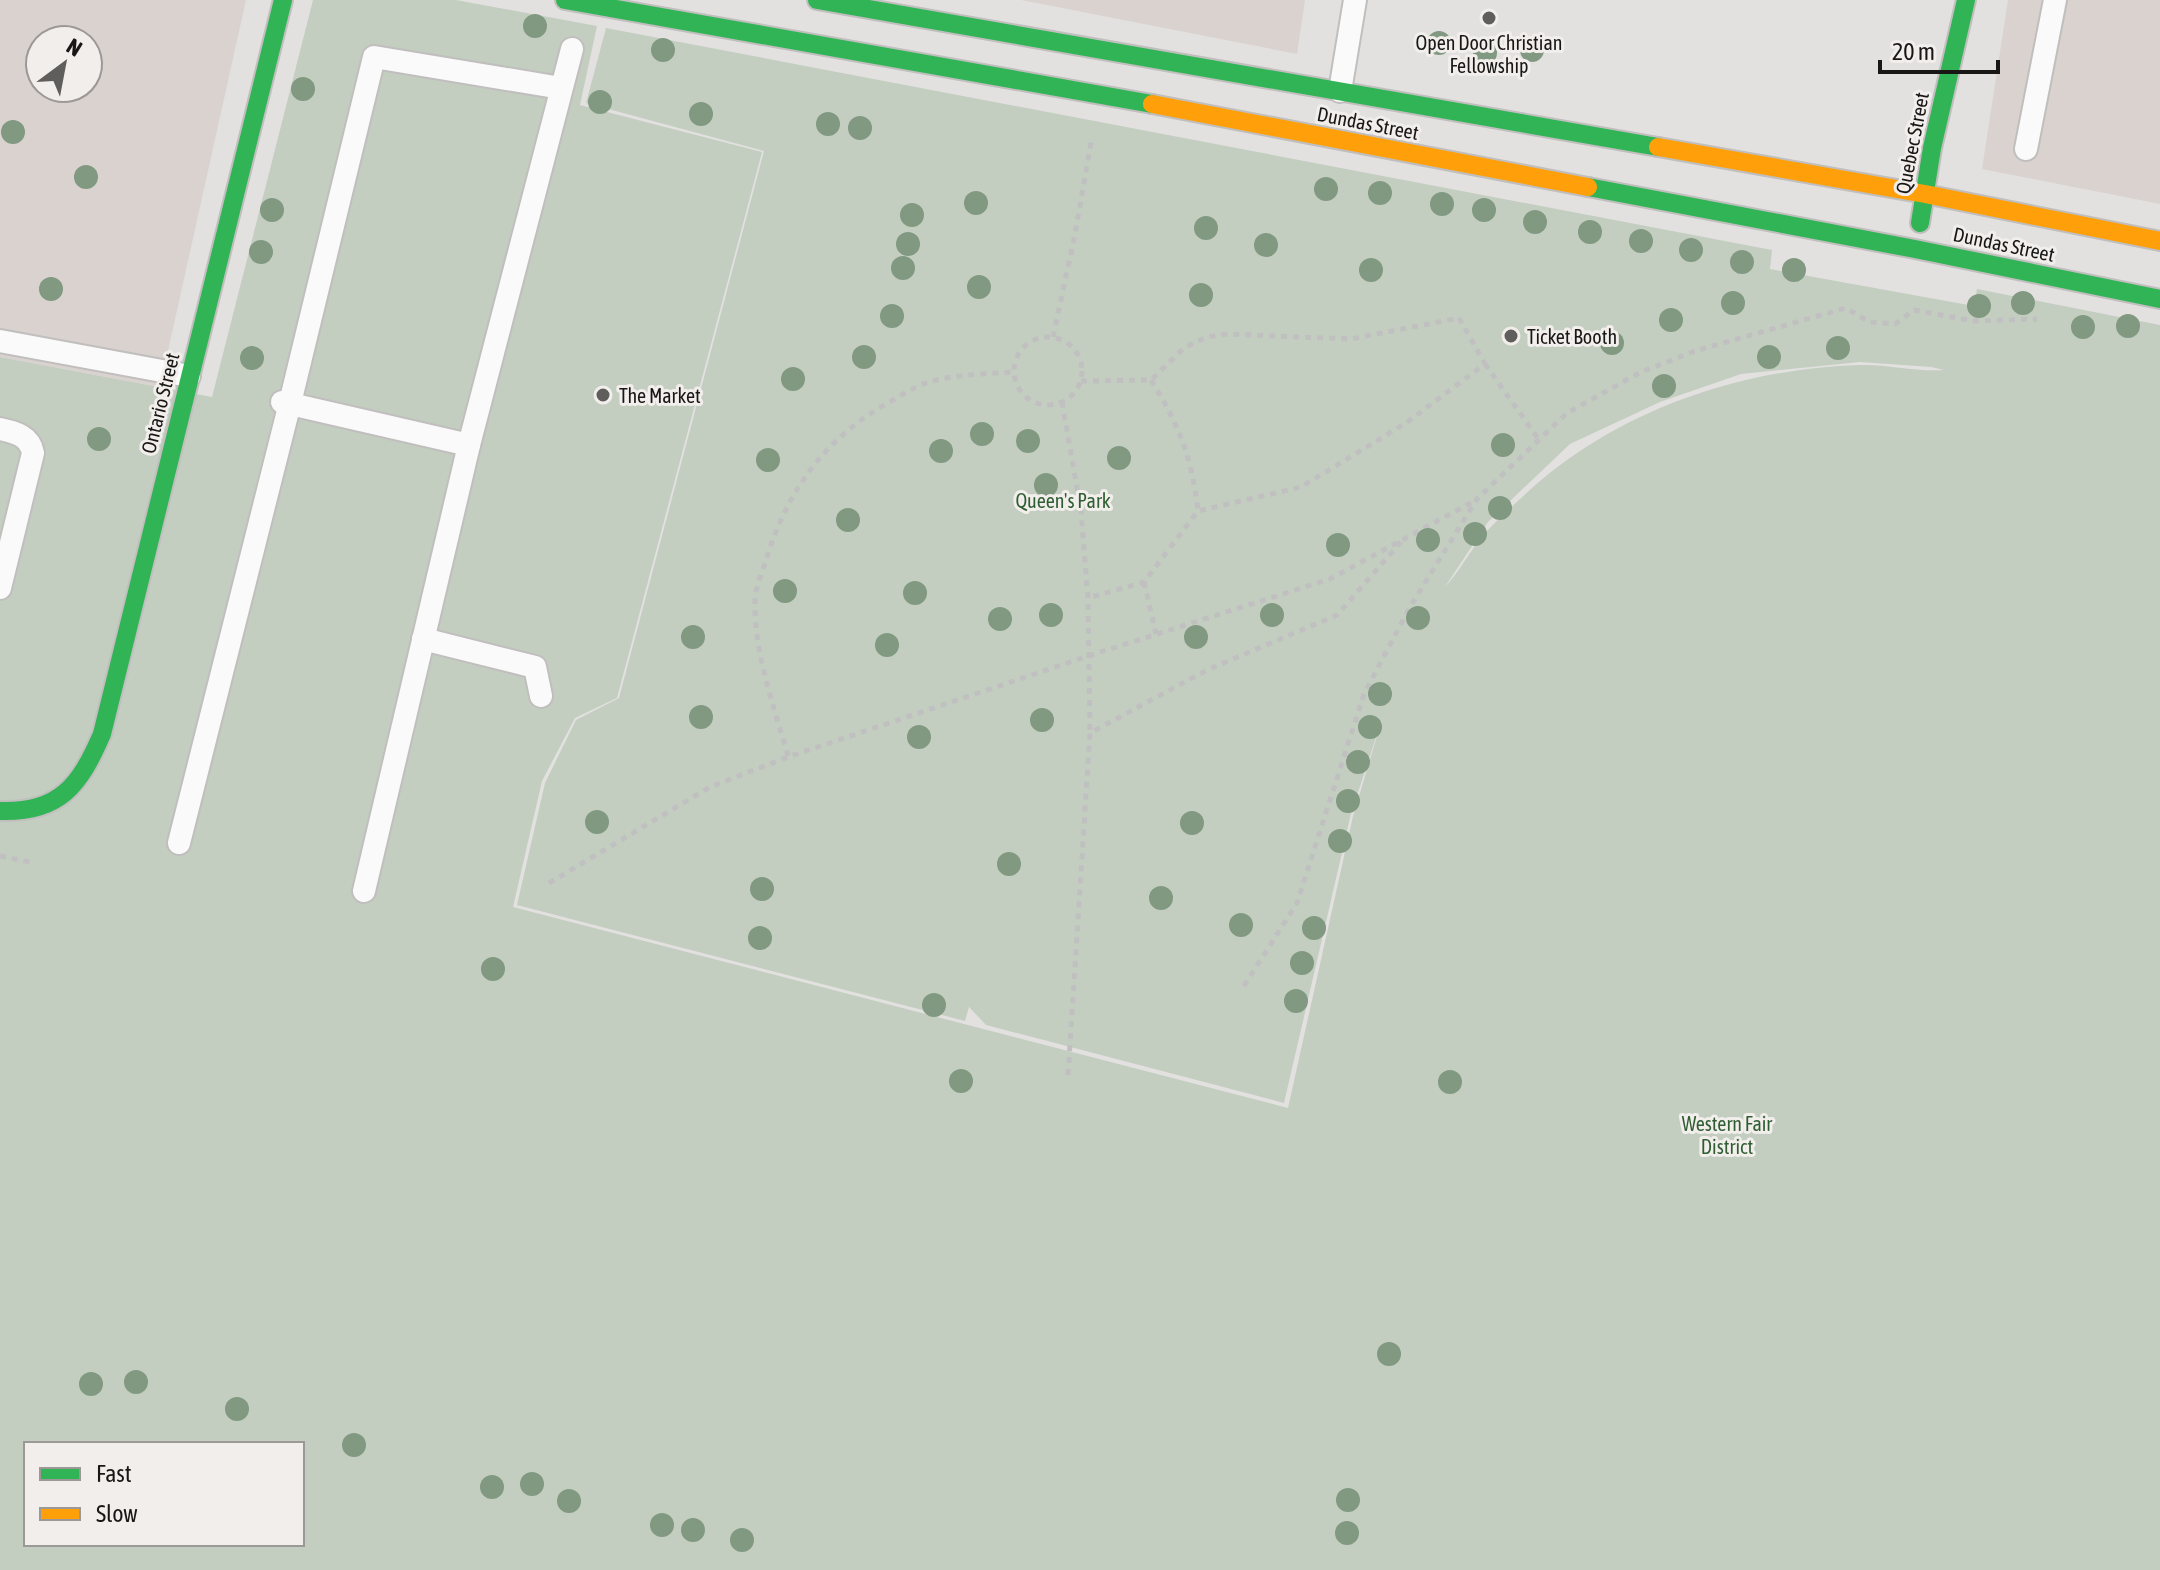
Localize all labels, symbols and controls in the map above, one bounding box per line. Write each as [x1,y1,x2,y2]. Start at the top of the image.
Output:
marker: Open Door Christian Fellowship [1480,9,1498,27]
north arrow [24,24,104,104]
scale bar [1880,24,1998,74]
place label: Open Door Christian Fellowship [1416,31,1562,77]
text: N [62,33,87,62]
text: 20 m [1892,38,1935,65]
street label: Quebec Street [1891,90,1933,196]
street label: Dundas Street [1315,102,1421,144]
street label: Dundas Street [1951,222,2057,266]
place label: Ticket Booth [1527,325,1617,348]
marker: Ticket Booth [1502,327,1520,345]
street label: Ontario Street [136,350,184,456]
place label: The Market [619,384,701,407]
marker: The Market [594,386,612,404]
park label: Queen's Park [1015,489,1111,512]
park label: Western Fair District [1682,1112,1773,1158]
legend [24,1442,304,1546]
text: Fast [96,1460,132,1487]
text: Slow [96,1500,138,1527]

